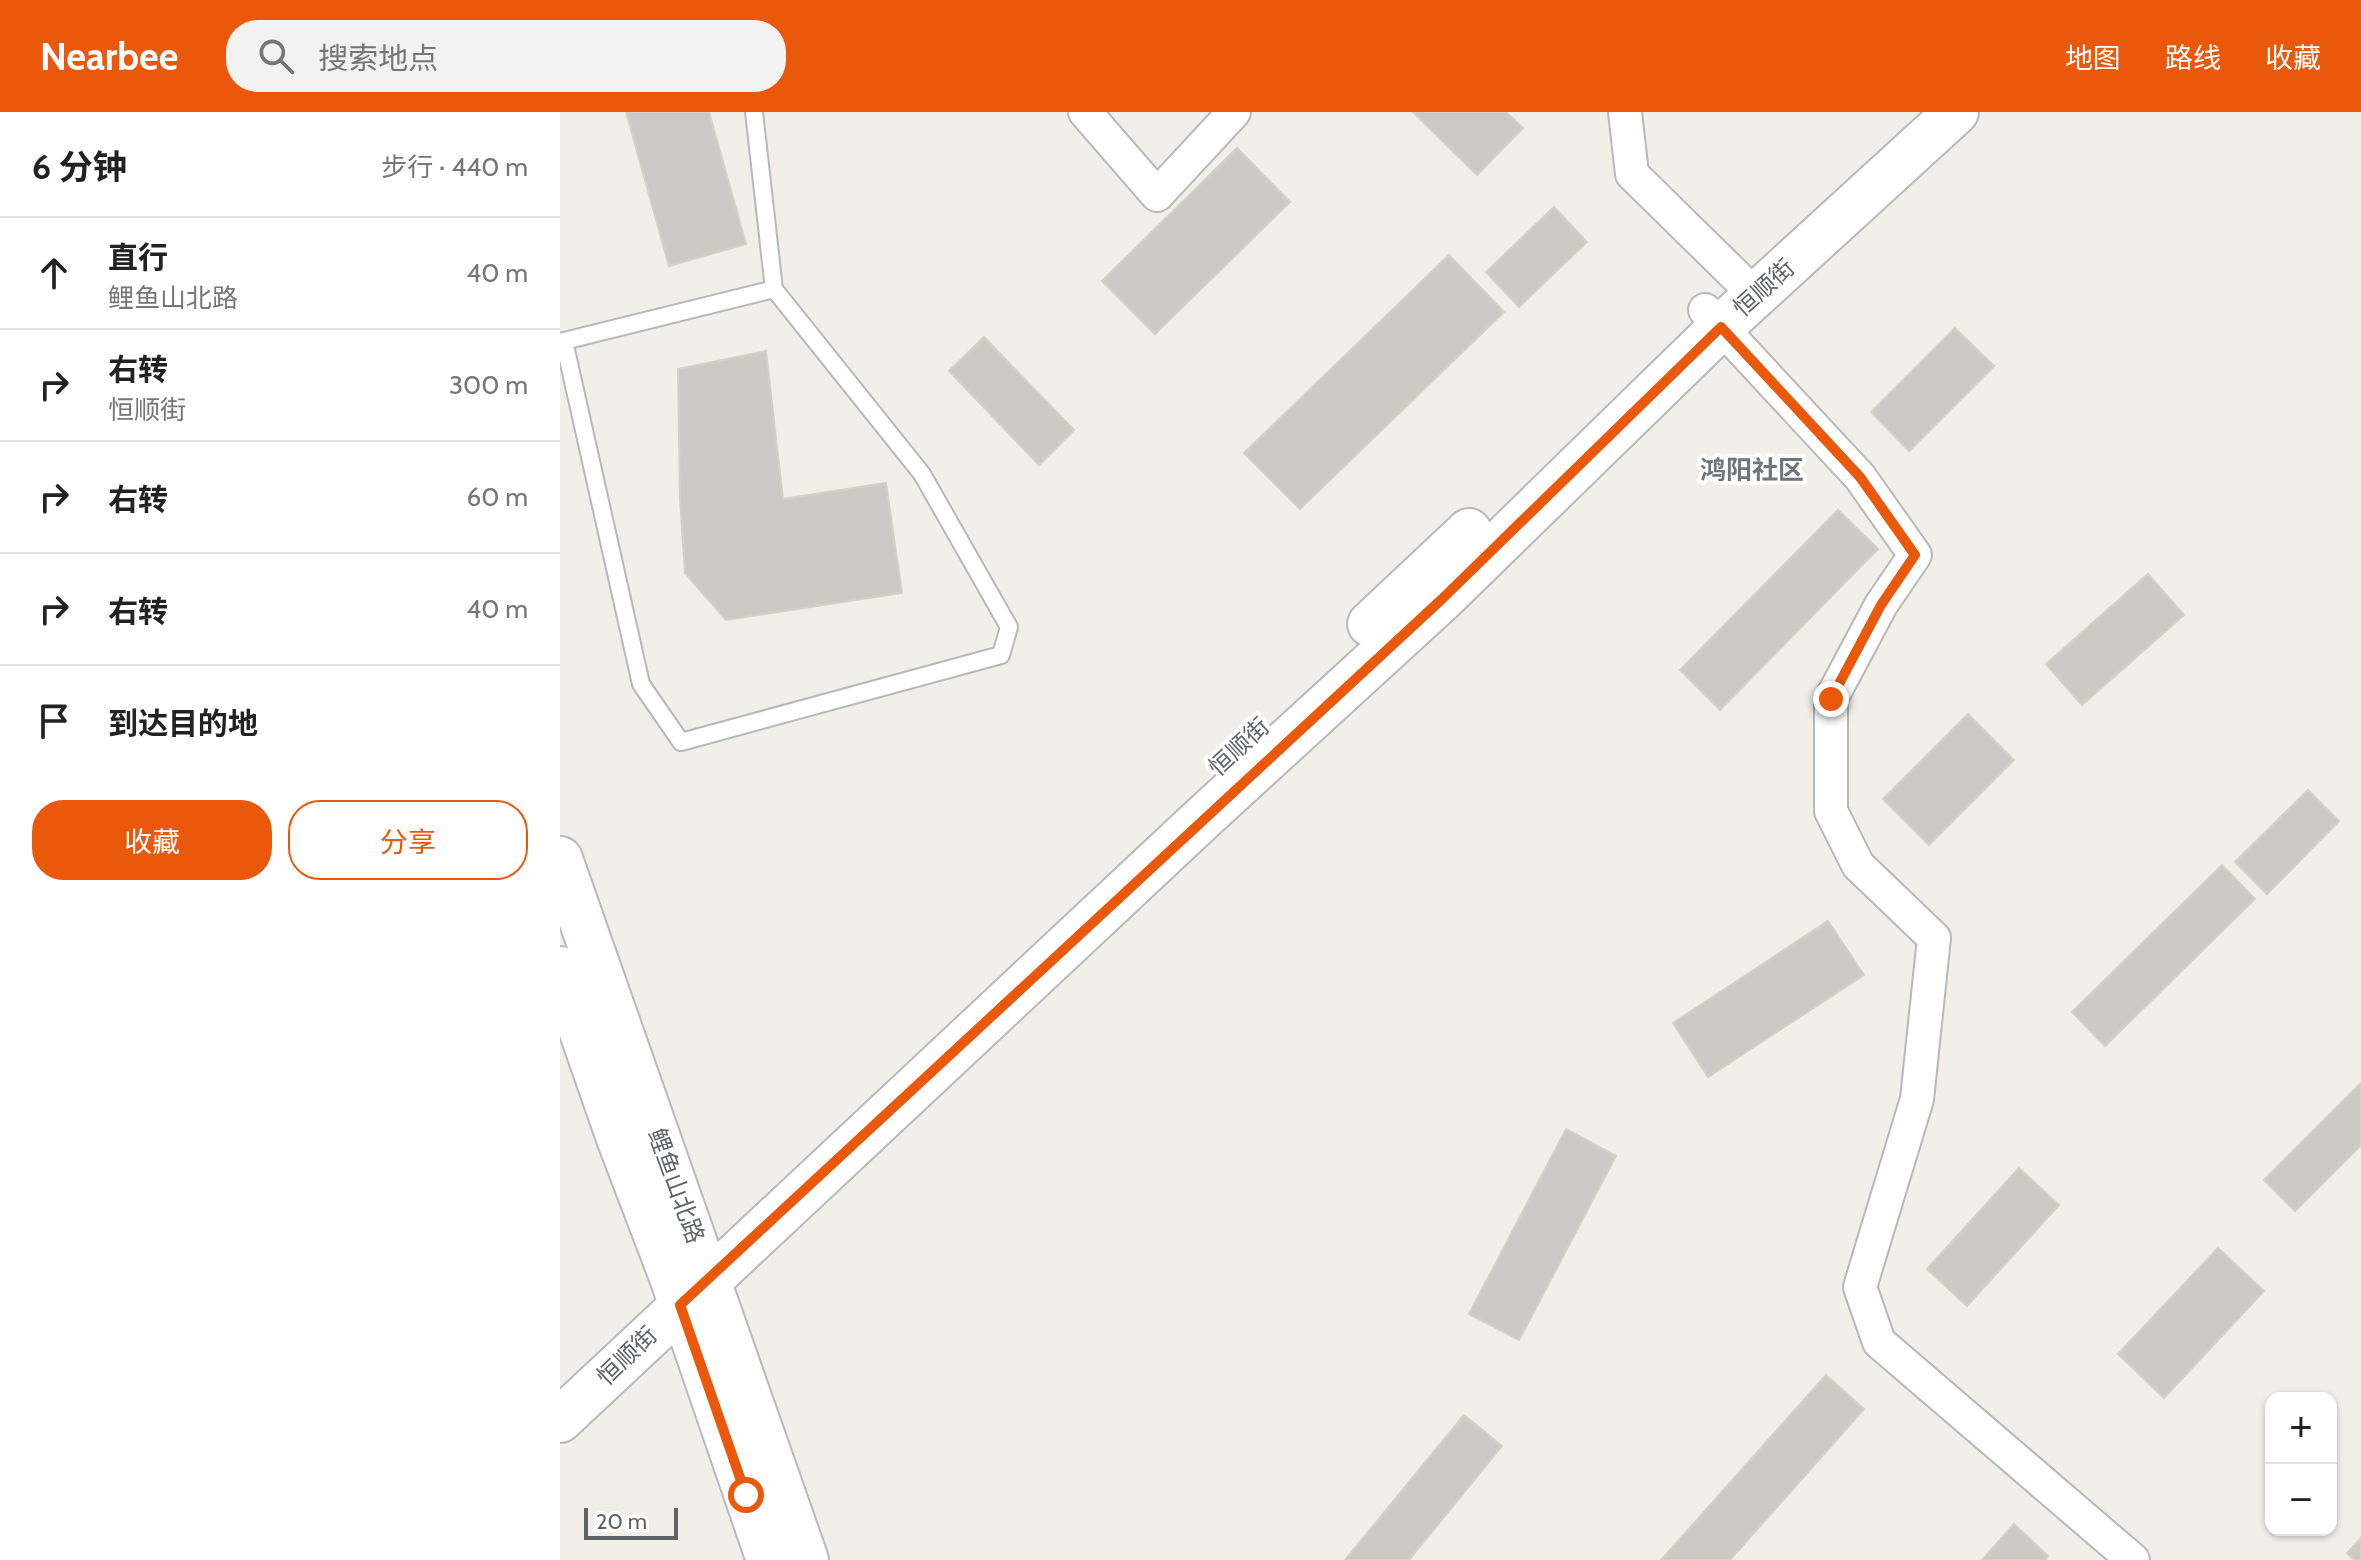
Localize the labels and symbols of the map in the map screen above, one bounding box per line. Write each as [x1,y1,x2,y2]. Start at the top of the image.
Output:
street label: 恒顺街 [1727,253,1800,322]
district label: 鸿阳社区 [1700,454,1804,486]
route end [1813,681,1849,717]
street label: 恒顺街 [1202,711,1275,782]
street label: 鲤鱼山北路 [642,1124,711,1247]
street label: 恒顺街 [591,1320,663,1391]
route start [728,1477,764,1513]
scale bar [584,1504,678,1540]

